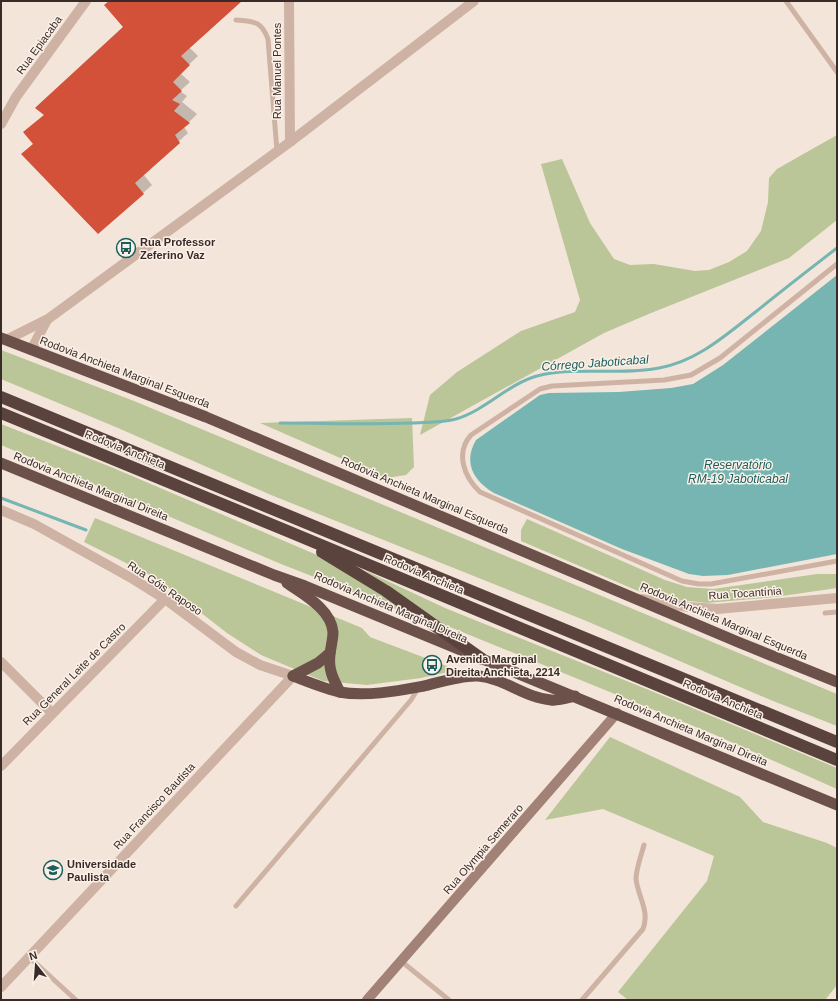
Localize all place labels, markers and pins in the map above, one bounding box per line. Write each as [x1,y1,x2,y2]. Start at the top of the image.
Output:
place label: Rua Professor Zeferino Vaz [140,236,216,261]
bus stop icon: Rua Professor Zeferino Vaz [115,237,137,259]
place label: Avenida Marginal Direita Anchieta, 2214 [446,653,561,678]
bus stop icon: Avenida Marginal Direita Anchieta, 2214 [421,654,443,676]
place label: Universidade Paulista [67,858,136,883]
school or university icon: Universidade Paulista [42,859,64,881]

